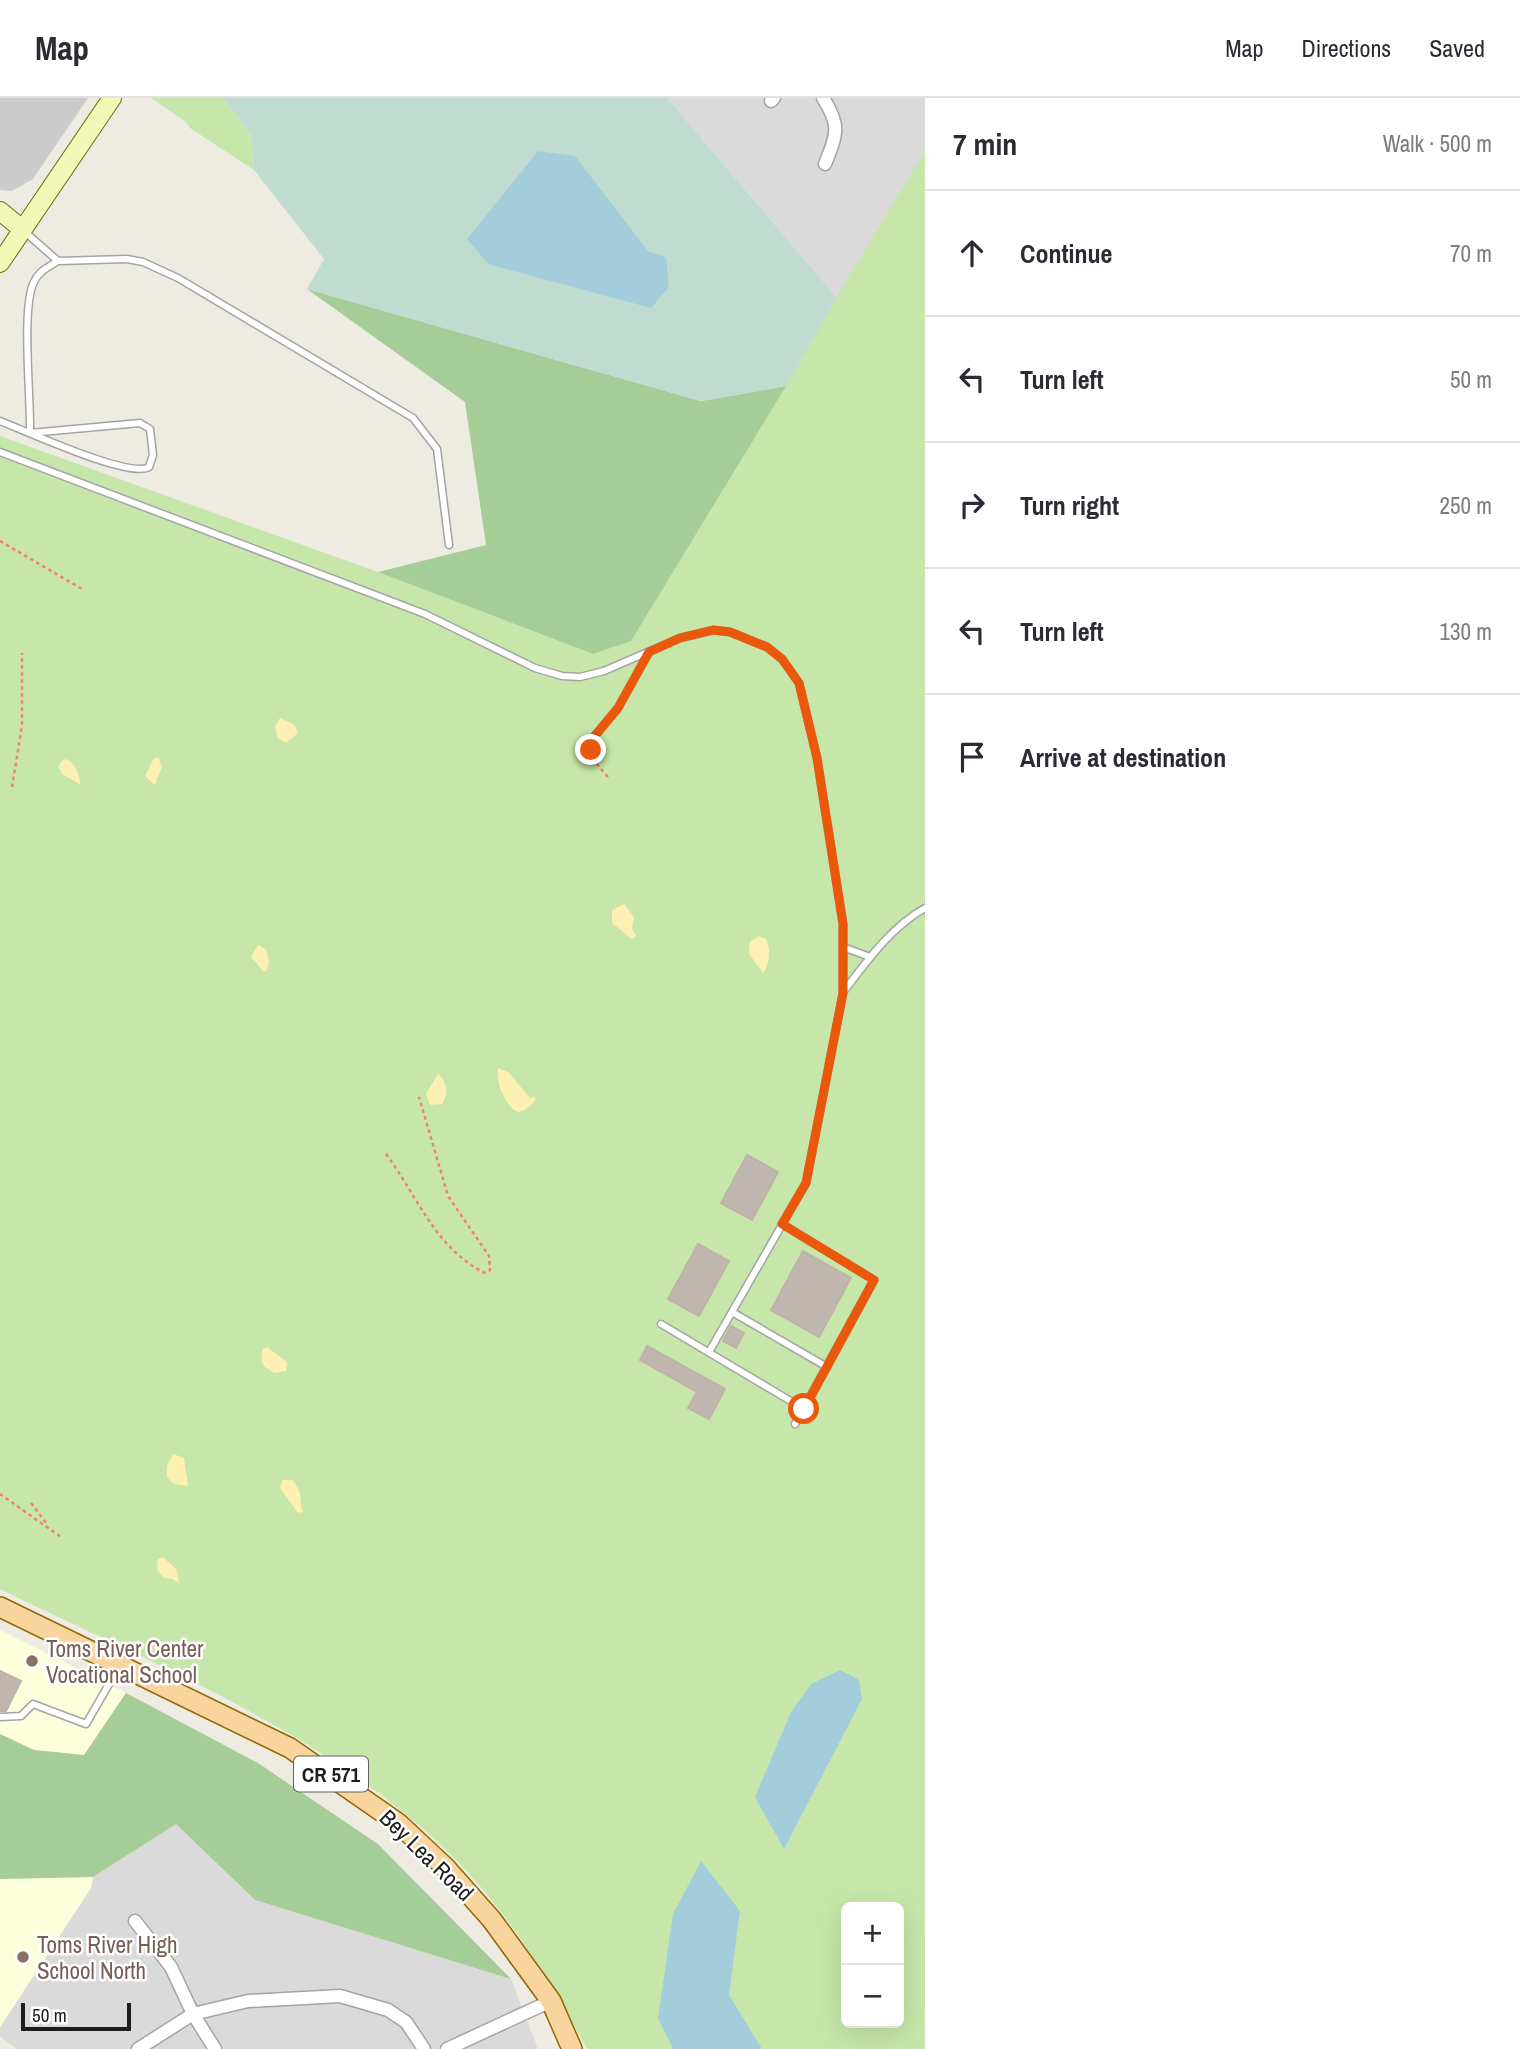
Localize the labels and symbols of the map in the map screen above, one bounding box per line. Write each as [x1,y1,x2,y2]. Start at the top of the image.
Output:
route end [575,734,606,765]
route start [788,1393,819,1424]
place label: Toms River Center Vocational School [46,1633,204,1690]
marker: Toms River Center Vocational School [24,1653,40,1669]
road number: CR 571 [294,1756,368,1792]
street label: Bey Lea Road [373,1802,481,1908]
place label: Toms River High School North [37,1929,177,1986]
marker: Toms River High School North [15,1949,31,1965]
scale bar [21,2000,131,2032]

